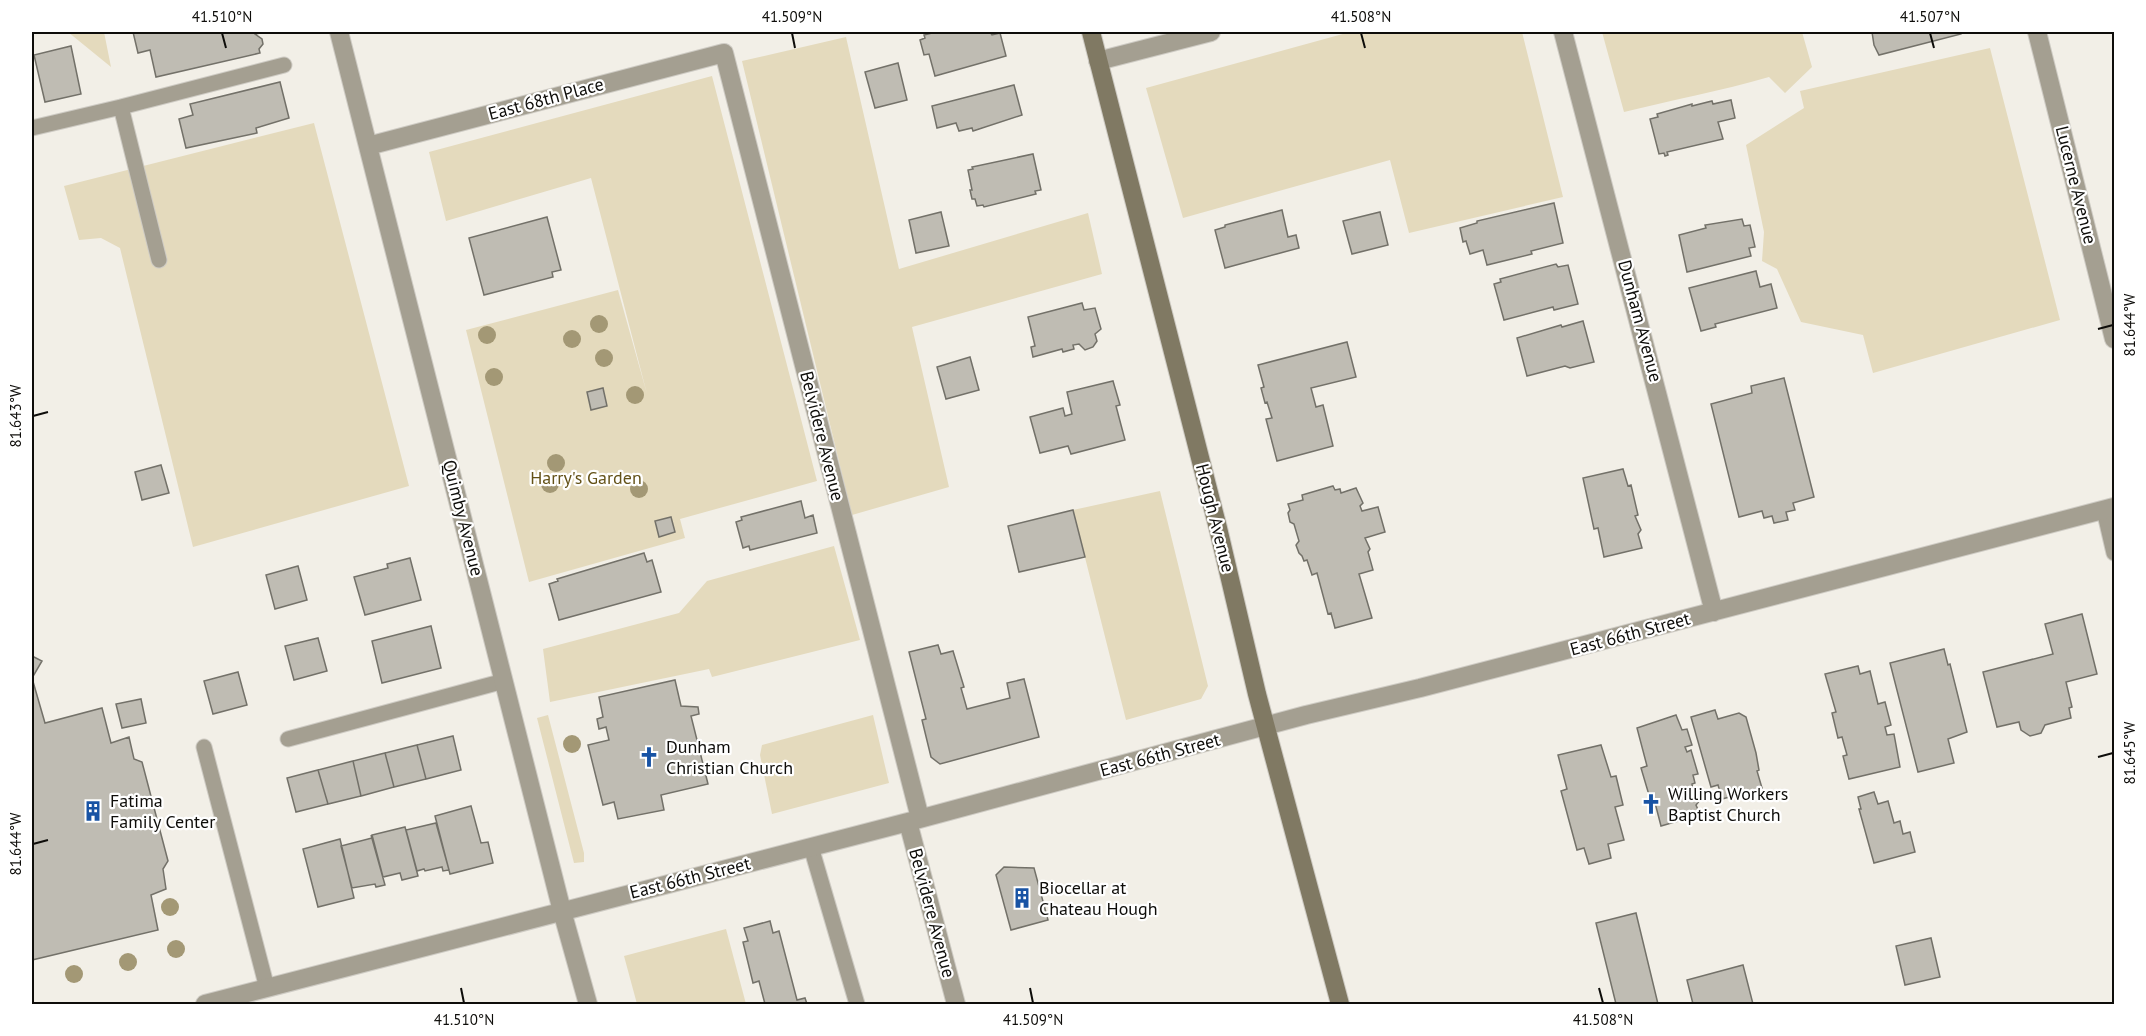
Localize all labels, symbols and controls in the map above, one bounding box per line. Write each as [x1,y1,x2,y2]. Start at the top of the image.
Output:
text: 41.510°N [192,7,252,26]
text: 41.509°N [762,7,822,26]
text: 41.508°N [1331,7,1391,26]
text: 41.507°N [1900,7,1960,26]
street label: East 68th Place [486,72,606,125]
street label: Lucerne Avenue [2051,123,2102,246]
street label: Dunham Avenue [1613,257,1668,384]
text: 81.644°W [2120,293,2139,356]
street label: Belvidere Avenue [795,369,850,503]
text: 81.643°W [6,384,25,447]
street label: Quimby Avenue [438,457,489,578]
street label: Hough Avenue [1191,461,1240,575]
park label: Harry's Garden [530,466,642,489]
street label: East 66th Street [1567,606,1692,661]
text: 81.645°W [2120,721,2139,784]
street label: East 66th Street [1097,727,1222,782]
place label: Dunham Christian Church [666,735,793,779]
church icon: Dunham Christian Church [637,745,661,769]
place label: Willing Workers Baptist Church [1668,782,1788,826]
place label: Fatima Family Center [110,789,215,833]
church icon: Willing Workers Baptist Church [1639,792,1663,816]
building icon: Fatima Family Center [81,799,105,823]
text: 81.644°W [6,812,25,875]
street label: Belvidere Avenue [904,846,961,980]
street label: East 66th Street [627,851,753,904]
place label: Biocellar at Chateau Hough [1039,876,1158,920]
building icon: Biocellar at Chateau Hough [1010,886,1034,910]
text: 41.510°N [434,1010,494,1029]
text: 41.509°N [1003,1010,1063,1029]
text: 41.508°N [1573,1010,1633,1029]

